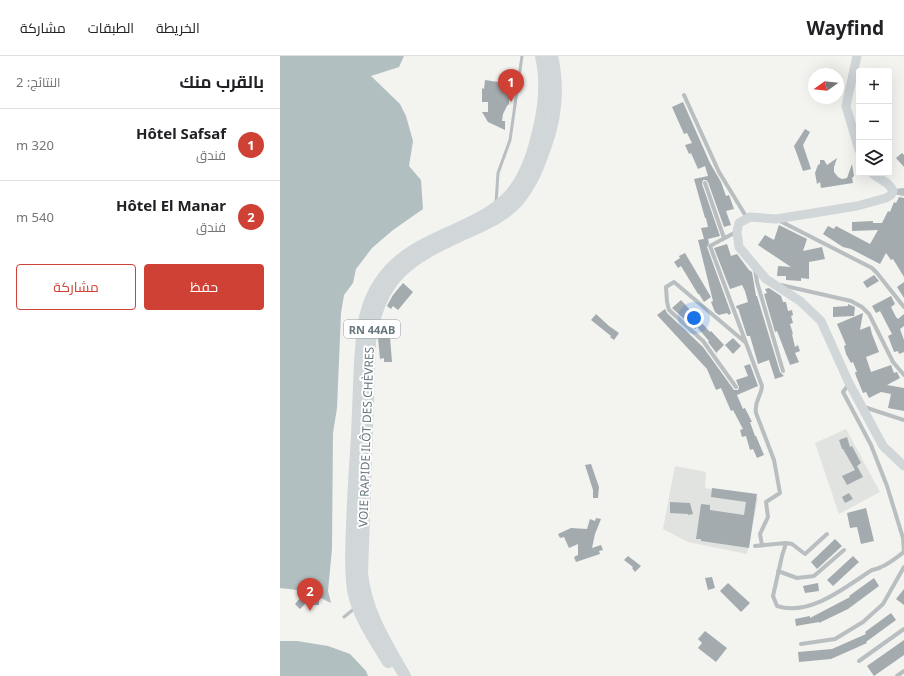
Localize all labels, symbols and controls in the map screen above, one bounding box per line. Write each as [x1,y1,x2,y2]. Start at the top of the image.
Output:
text: Wayfind [806,15,884,41]
text: مشاركة [20,18,66,37]
text: الطبقات [88,18,134,37]
text: الخريطة [156,18,200,37]
north arrow [808,68,844,104]
map controls [856,68,892,176]
button: + [856,68,892,104]
pin: 1 [498,69,524,102]
text: بالقرب منك [179,70,264,93]
text: النتائج: 2 [16,73,61,91]
button: − [856,104,892,140]
text: Hôtel Safsaf [136,123,226,143]
text: 320 m [16,136,54,154]
text: 1 [247,136,255,154]
button: layers [856,140,892,176]
text: فندق [196,146,226,164]
text: Hôtel El Manar [116,195,226,215]
text: 540 m [16,208,54,226]
text: 2 [247,208,255,226]
text: فندق [196,218,226,236]
button: مشاركة [16,264,136,310]
button: حفظ [144,264,264,310]
your location [684,308,704,328]
road number: RN 44AB [344,320,400,338]
street label: VOIE RAPIDE ILÔT DES CHÈVRES [354,346,378,527]
pin: 2 [297,578,323,611]

